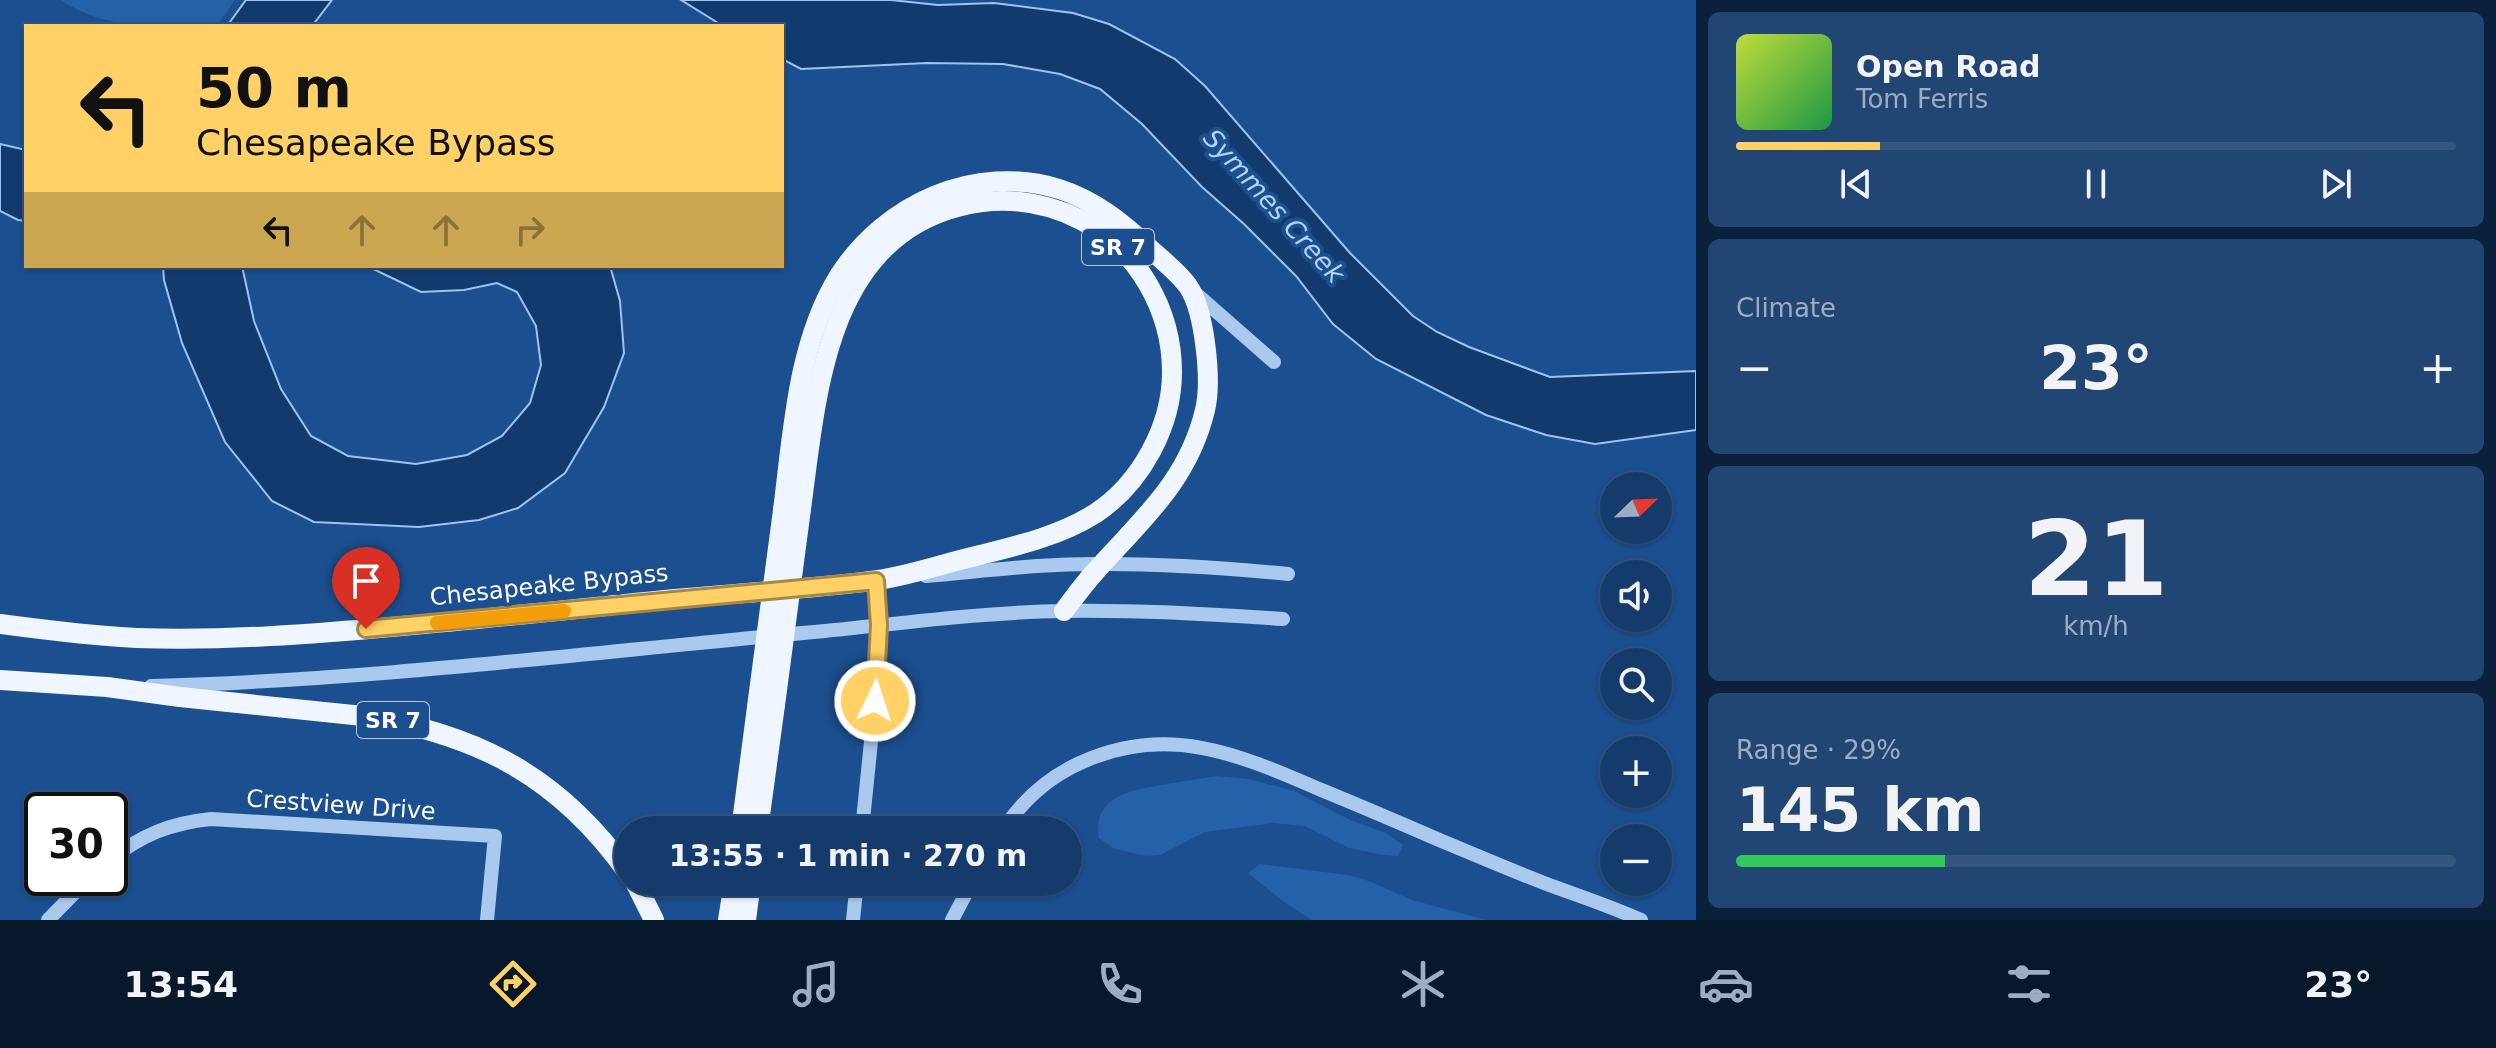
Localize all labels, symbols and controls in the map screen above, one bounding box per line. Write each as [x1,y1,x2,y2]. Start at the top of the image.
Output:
text: Open Road [1856,49,2041,84]
text: 50 m [196,55,352,120]
icon: left [64,56,168,160]
text: Tom Ferris [1856,84,1988,114]
text: Chesapeake Bypass [196,122,556,163]
water label: Symmes Creek [1197,123,1351,290]
icon: previous [1834,162,1878,206]
icon: pause [2074,162,2118,206]
icon: next [2314,162,2358,206]
icon: left [256,208,300,252]
icon: ahead [340,208,384,252]
icon: ahead [424,208,468,252]
icon: right [508,208,552,252]
road number: SR 7 [1082,229,1154,265]
text: Climate [1736,293,1836,323]
text: 23° [2039,333,2153,403]
text: − [1736,342,1773,393]
text: + [2419,342,2456,393]
north arrow [1600,472,1672,544]
map controls [1600,472,1672,896]
text: 21 [2024,498,2168,620]
pin [332,547,400,629]
icon: arrive [344,559,388,603]
street label: Chesapeake Bypass [428,559,670,611]
button: sound [1600,560,1672,632]
text: km/h [2063,611,2129,641]
button: search [1600,648,1672,720]
position arrow [833,659,917,743]
road number: SR 7 [357,702,429,738]
text: Range · 29% [1736,735,1901,765]
button: + [1600,736,1672,808]
text: 145 km [1736,775,1985,845]
street label: Crestview Drive [245,784,437,826]
speed limit sign: 30 [24,792,128,896]
button: − [1600,824,1672,896]
text: 13:55 · 1 min · 270 m [669,838,1027,873]
icon: directions [485,956,541,1012]
icon: music [788,956,844,1012]
icon: phone [1092,956,1148,1012]
icon: climate [1395,956,1451,1012]
icon: car [1698,956,1754,1012]
icon: filters [2001,956,2057,1012]
text: 13:54 [124,964,238,1005]
text: 23° [2304,964,2372,1005]

